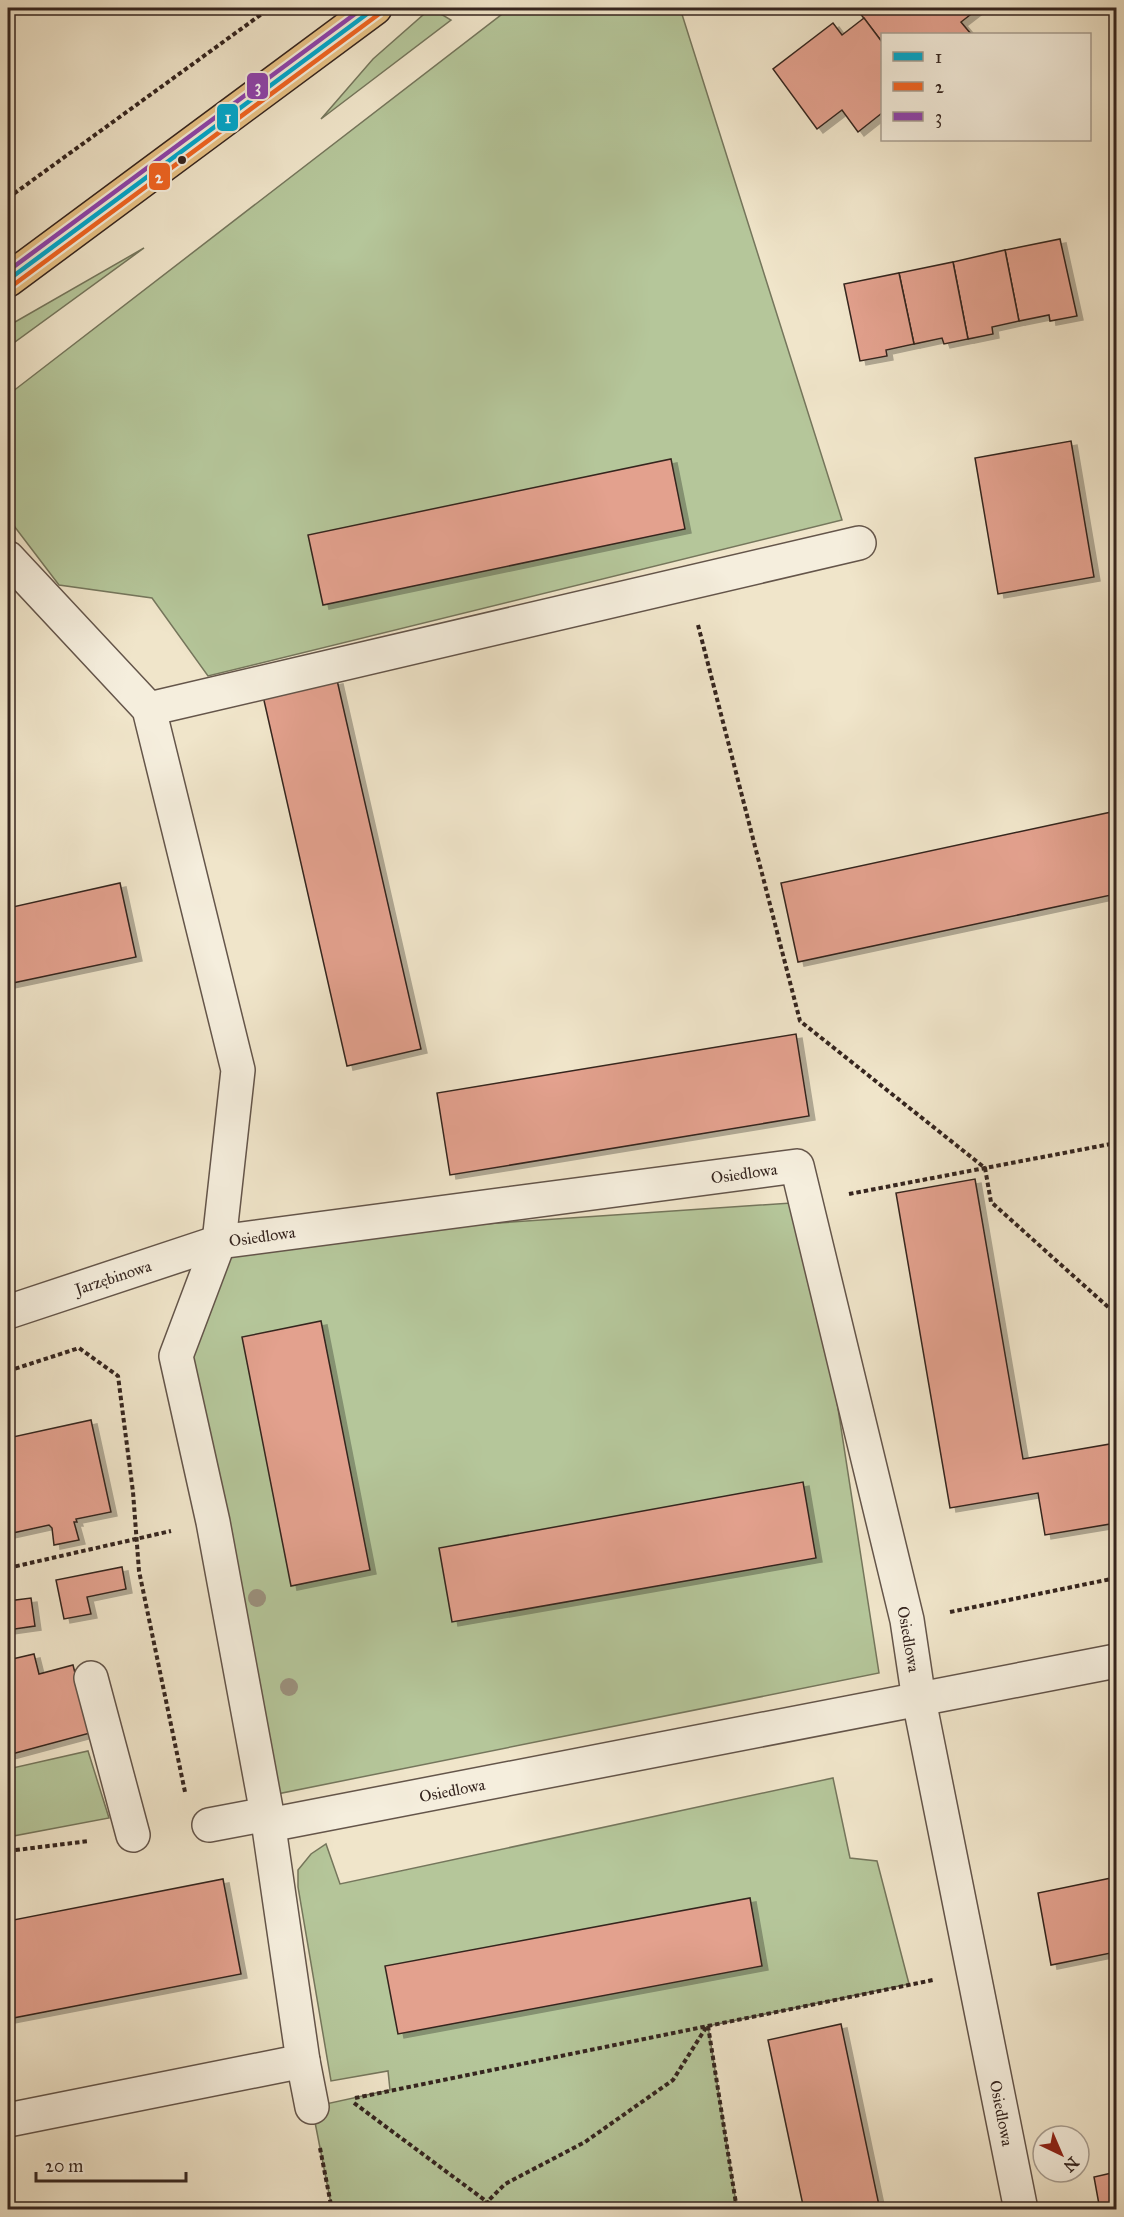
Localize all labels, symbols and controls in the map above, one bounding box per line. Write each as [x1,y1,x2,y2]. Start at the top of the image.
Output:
legend [881,33,1091,141]
text: 1 [935,46,942,68]
line badge: 3 [246,72,269,100]
text: 2 [935,76,944,98]
text: 3 [255,77,261,97]
line badge: 1 [216,103,239,132]
text: 3 [935,106,942,128]
text: 1 [225,108,232,127]
unlabelled marker [176,154,188,166]
line badge: 2 [148,162,171,191]
text: 2 [155,168,164,187]
street label: Osiedlowa [710,1159,779,1188]
street label: Osiedlowa [228,1222,297,1251]
street label: Jarzębinowa [71,1256,154,1300]
street label: Osiedlowa [893,1605,924,1674]
street label: Osiedlowa [418,1775,487,1806]
street label: Osiedlowa [986,2079,1017,2148]
north arrow [1031,2124,1091,2184]
scale bar [36,2145,186,2183]
text: N [1059,2153,1083,2176]
text: 20 m [45,2155,83,2177]

